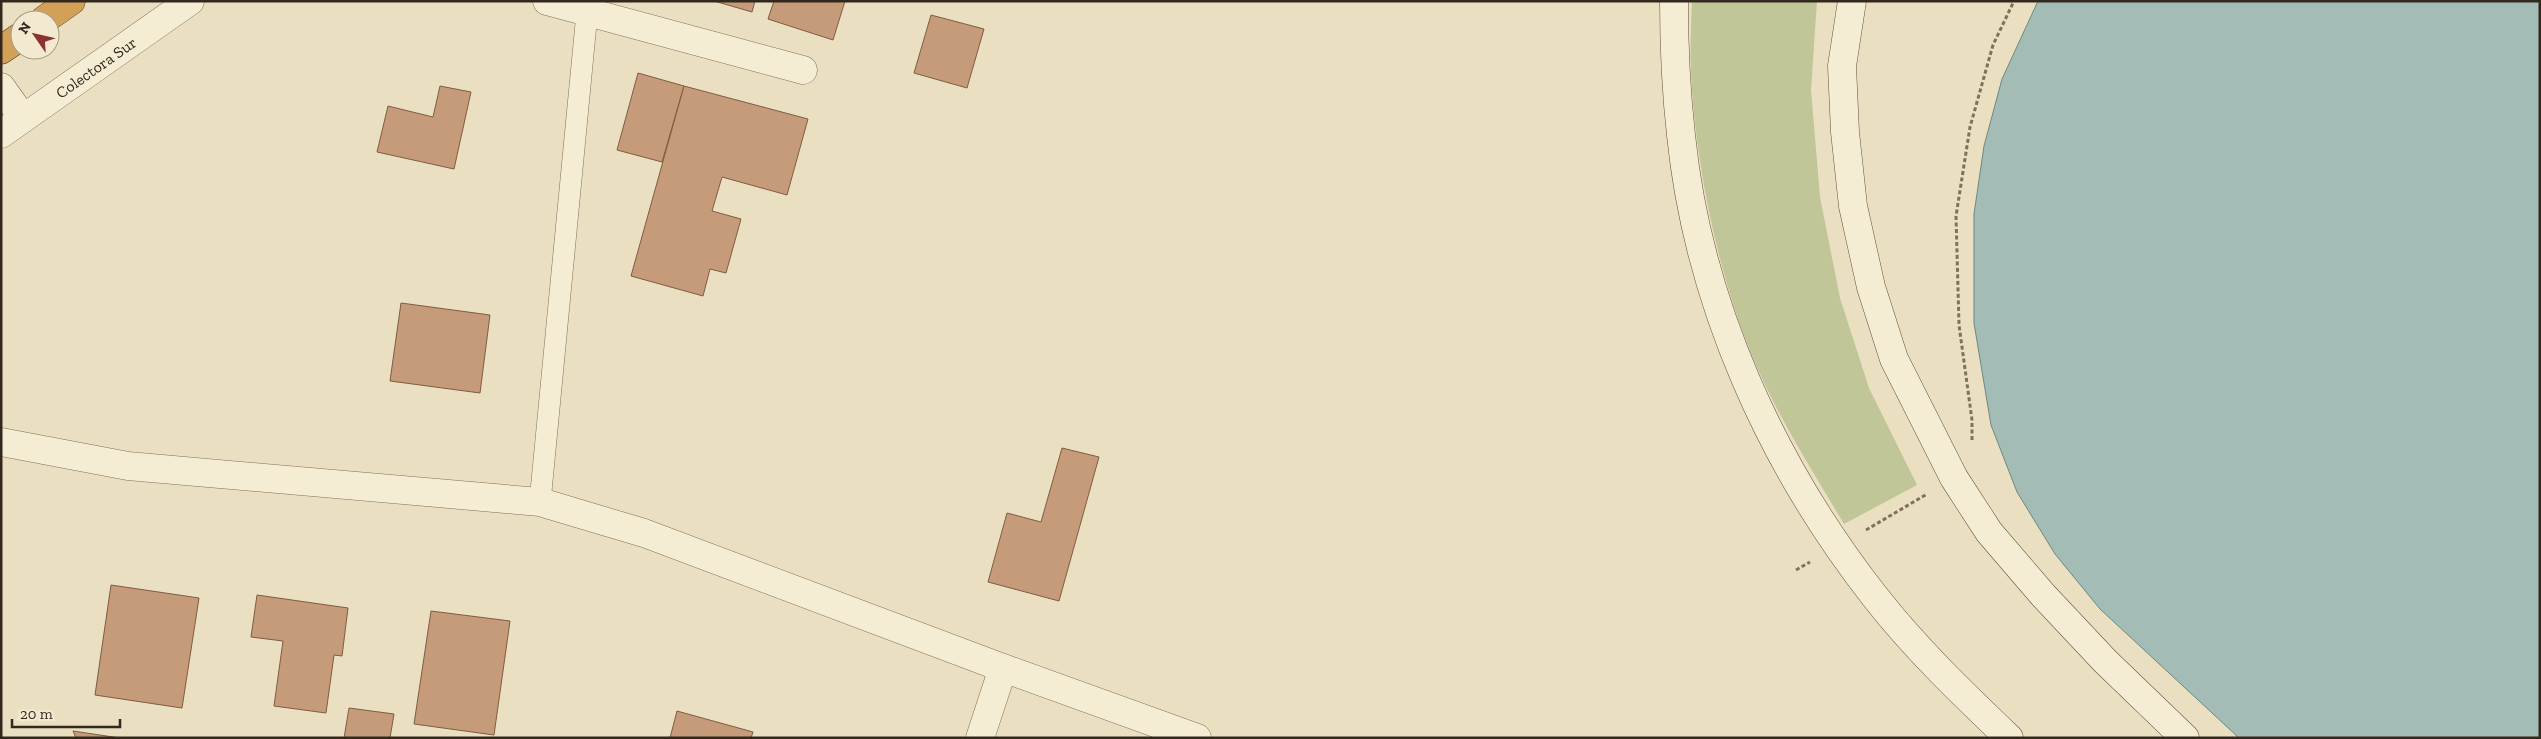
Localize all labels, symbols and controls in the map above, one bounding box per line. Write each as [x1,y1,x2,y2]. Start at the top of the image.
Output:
north arrow [10,10,60,60]
text: N [15,19,35,37]
street label: Colectora Sur [52,33,140,103]
scale bar [12,696,120,728]
text: 20 m [20,705,53,723]

